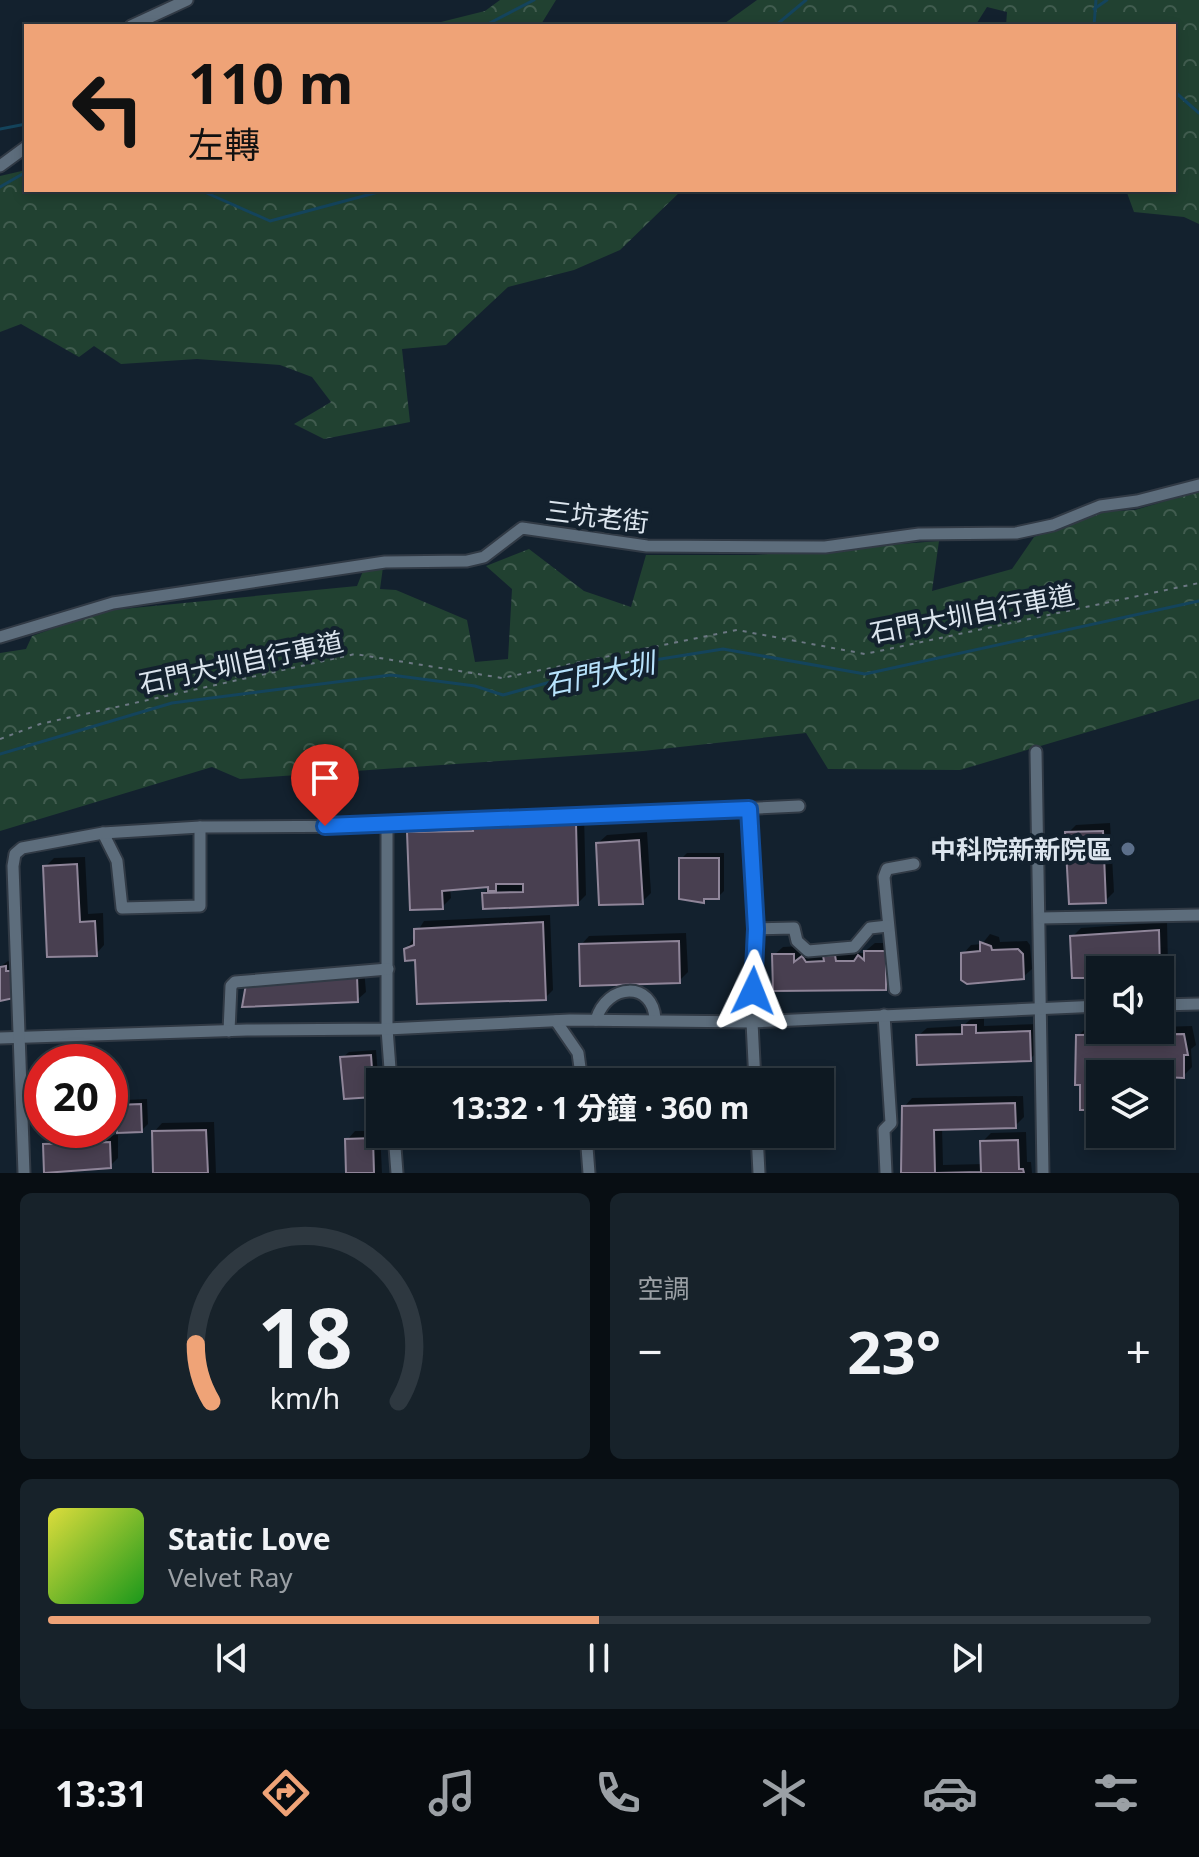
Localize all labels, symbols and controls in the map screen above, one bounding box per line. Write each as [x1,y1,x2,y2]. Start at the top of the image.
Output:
text: 110 m [188,44,353,120]
icon: left [56,56,160,160]
text: 左轉 [188,120,260,169]
street label: 三坑老街 [543,492,651,540]
street label: 石門大圳自行車道 [866,575,1078,651]
street label: 石門大圳自行車道 [136,623,346,701]
water label: 石門大圳 [540,642,662,703]
pin [291,744,359,826]
icon: arrive [303,756,347,800]
place label: 中科院新新院區 [930,831,1112,867]
marker: 中科院新新院區 [1119,840,1137,858]
position arrow [711,949,795,1033]
map controls [1086,956,1174,1148]
button: sound [1086,956,1174,1044]
speed limit sign: 20 [24,1044,128,1148]
button: layers [1086,1060,1174,1148]
text: 13:32 · 1 分鐘 · 360 m [451,1087,749,1128]
text: 空調 [638,1270,690,1306]
text: 18 [257,1279,352,1392]
text: 23° [847,1310,941,1392]
text: − [638,1321,663,1381]
text: + [1126,1321,1151,1381]
text: km/h [270,1378,340,1417]
text: Static Love [168,1518,331,1559]
text: Velvet Ray [168,1559,293,1595]
icon: previous [210,1636,254,1680]
icon: pause [577,1636,621,1680]
icon: next [945,1636,989,1680]
icon: directions [258,1765,314,1821]
icon: music [424,1765,480,1821]
icon: phone [590,1765,646,1821]
icon: climate [756,1765,812,1821]
icon: car [922,1765,978,1821]
icon: filters [1088,1765,1144,1821]
text: 13:31 [55,1769,148,1818]

